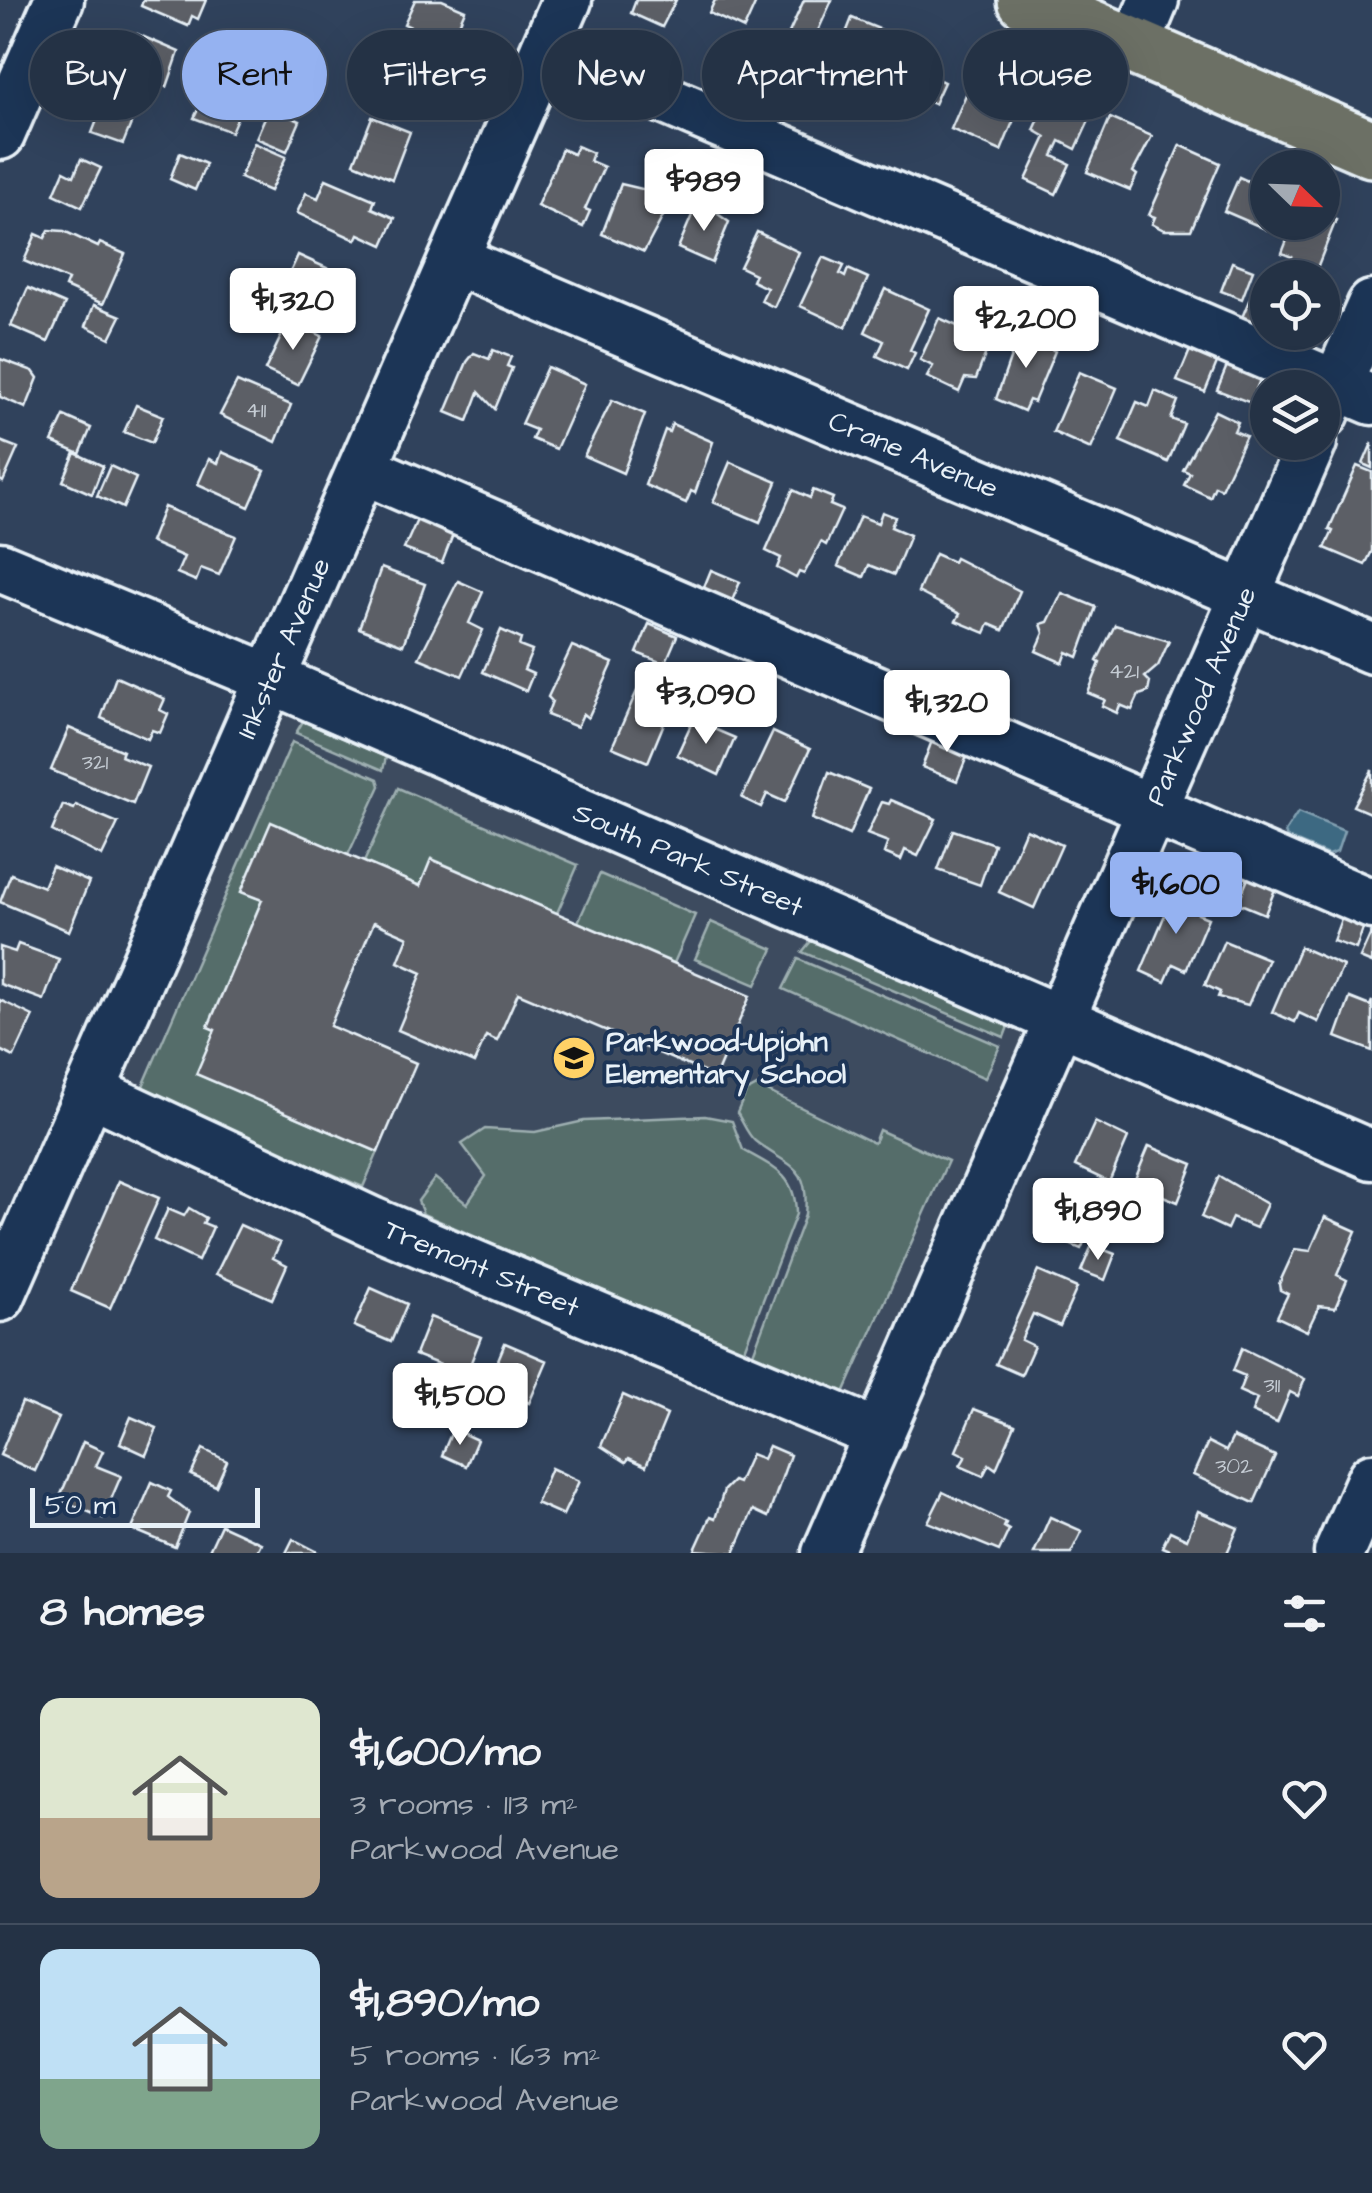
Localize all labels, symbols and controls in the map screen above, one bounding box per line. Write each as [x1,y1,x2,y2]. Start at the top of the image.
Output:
chip: Buy [30,30,162,120]
chip: Rent [182,30,327,120]
chip: Filters [347,30,522,120]
chip: New [542,30,682,120]
chip: Apartment [702,30,943,120]
chip: House [963,30,1128,120]
pin: $989 [645,149,763,234]
north arrow [1250,150,1340,240]
map controls [1250,150,1340,460]
text: $989 [667,159,742,204]
button: locate [1250,260,1340,350]
pin: $1,320 [212,268,374,353]
text: $1,320 [252,278,334,323]
pin: $2,200 [945,286,1107,371]
text: $2,200 [976,296,1076,341]
button: layers [1250,370,1340,460]
house number: 411 [246,395,266,426]
street label: Crane Avenue [823,401,1004,508]
street label: Inkster Avenue [227,552,340,745]
street label: Parkwood Avenue [1136,580,1266,812]
house number: 421 [1109,656,1139,687]
pin: $3,090 [625,662,787,747]
pin: $1,320 [866,670,1028,755]
text: $3,090 [657,672,755,717]
text: $1,320 [906,680,988,725]
house number: 321 [82,747,108,778]
street label: South Park Street [567,793,810,927]
pin: $1,600 [1095,852,1257,937]
text: $1,600 [1132,862,1220,907]
place label: Parkwood-Upjohn Elementary School [606,1023,846,1097]
school or university icon: Parkwood-Upjohn Elementary School [551,1035,597,1081]
pin: $1,890 [1017,1178,1179,1263]
text: $1,890 [1055,1188,1141,1233]
street label: Tremont Street [378,1210,586,1327]
pin: $1,500 [379,1363,541,1448]
house number: 311 [1264,1370,1281,1401]
text: $1,500 [415,1373,505,1418]
house number: 302 [1215,1451,1253,1482]
scale bar [30,1483,260,1528]
text: 50 m [45,1486,116,1525]
text: 8 homes [40,1584,205,1642]
icon: filters [1277,1586,1332,1641]
text: $1,600/mo [350,1724,541,1782]
icon: home [120,1738,240,1858]
icon: heart [1277,1771,1332,1826]
text: 3 rooms · 113 m² [350,1782,578,1827]
text: Parkwood Avenue [350,1827,619,1872]
text: $1,890/mo [350,1975,539,2033]
icon: home [120,1989,240,2109]
icon: heart [1277,2022,1332,2077]
text: 5 rooms · 163 m² [350,2033,600,2078]
text: Parkwood Avenue [350,2078,619,2123]

